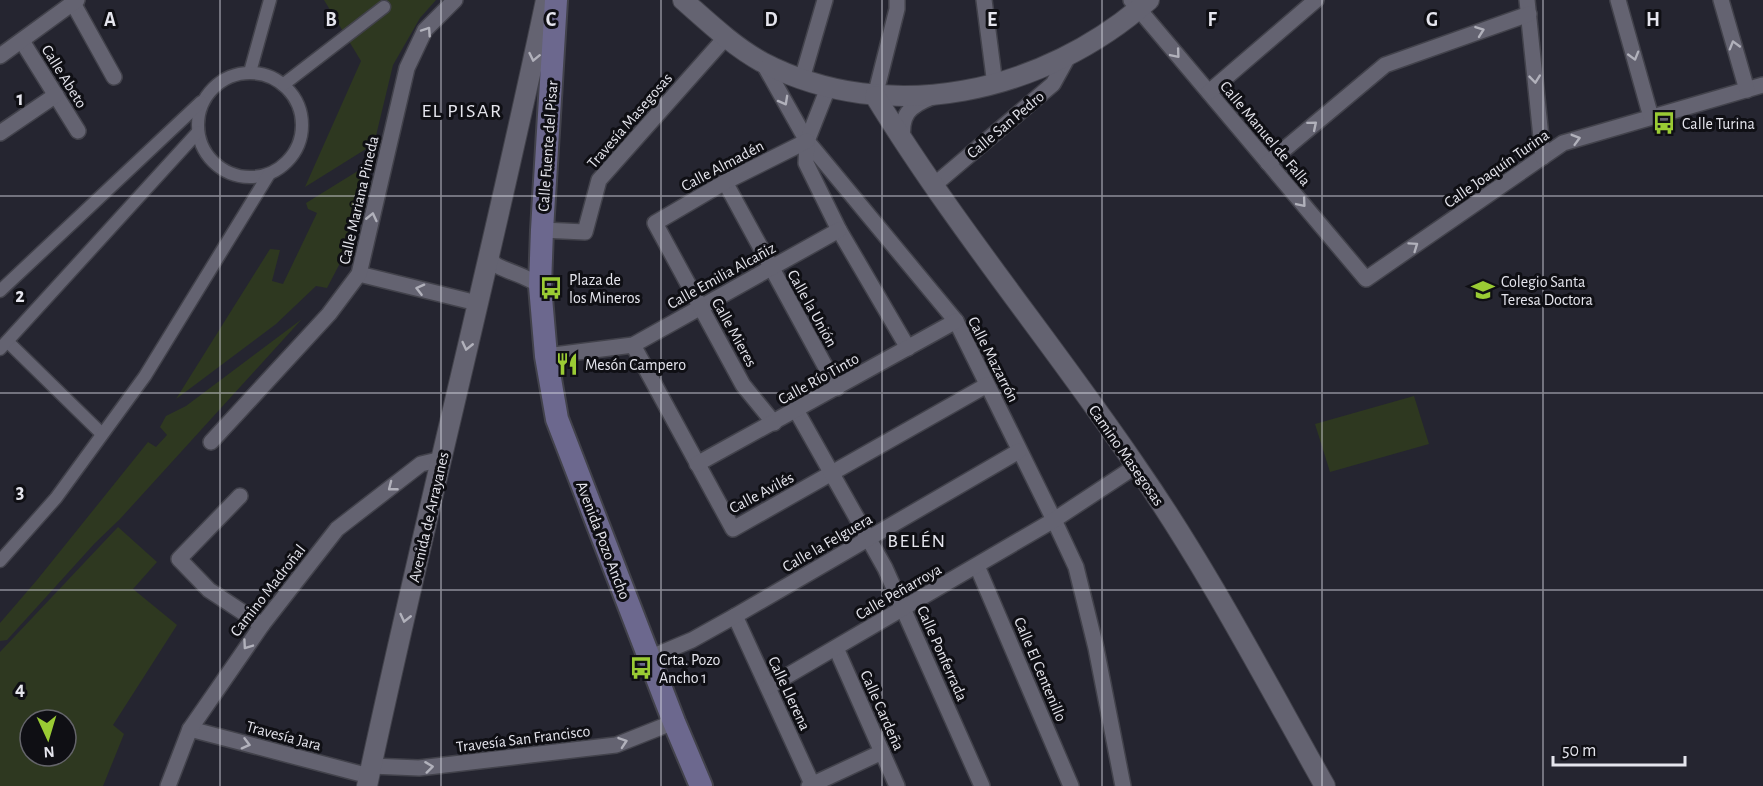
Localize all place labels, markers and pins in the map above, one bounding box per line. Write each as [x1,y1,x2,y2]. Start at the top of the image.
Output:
bus stop icon: Calle Turina [1651,110,1677,136]
place label: Calle Turina [1682,116,1755,132]
place label: Plaza de los Mineros [569,272,641,306]
place label: Colegio Santa Teresa Doctora [1501,274,1593,308]
bus stop icon: Plaza de los Mineros [538,275,564,301]
school or university icon: Colegio Santa Teresa Doctora [1470,277,1496,303]
restaurant icon: Mesón Campero [554,351,580,377]
place label: Mesón Campero [585,357,686,373]
place label: Crta. Pozo Ancho 1 [659,652,721,686]
bus stop icon: Crta. Pozo Ancho 1 [628,655,654,681]

